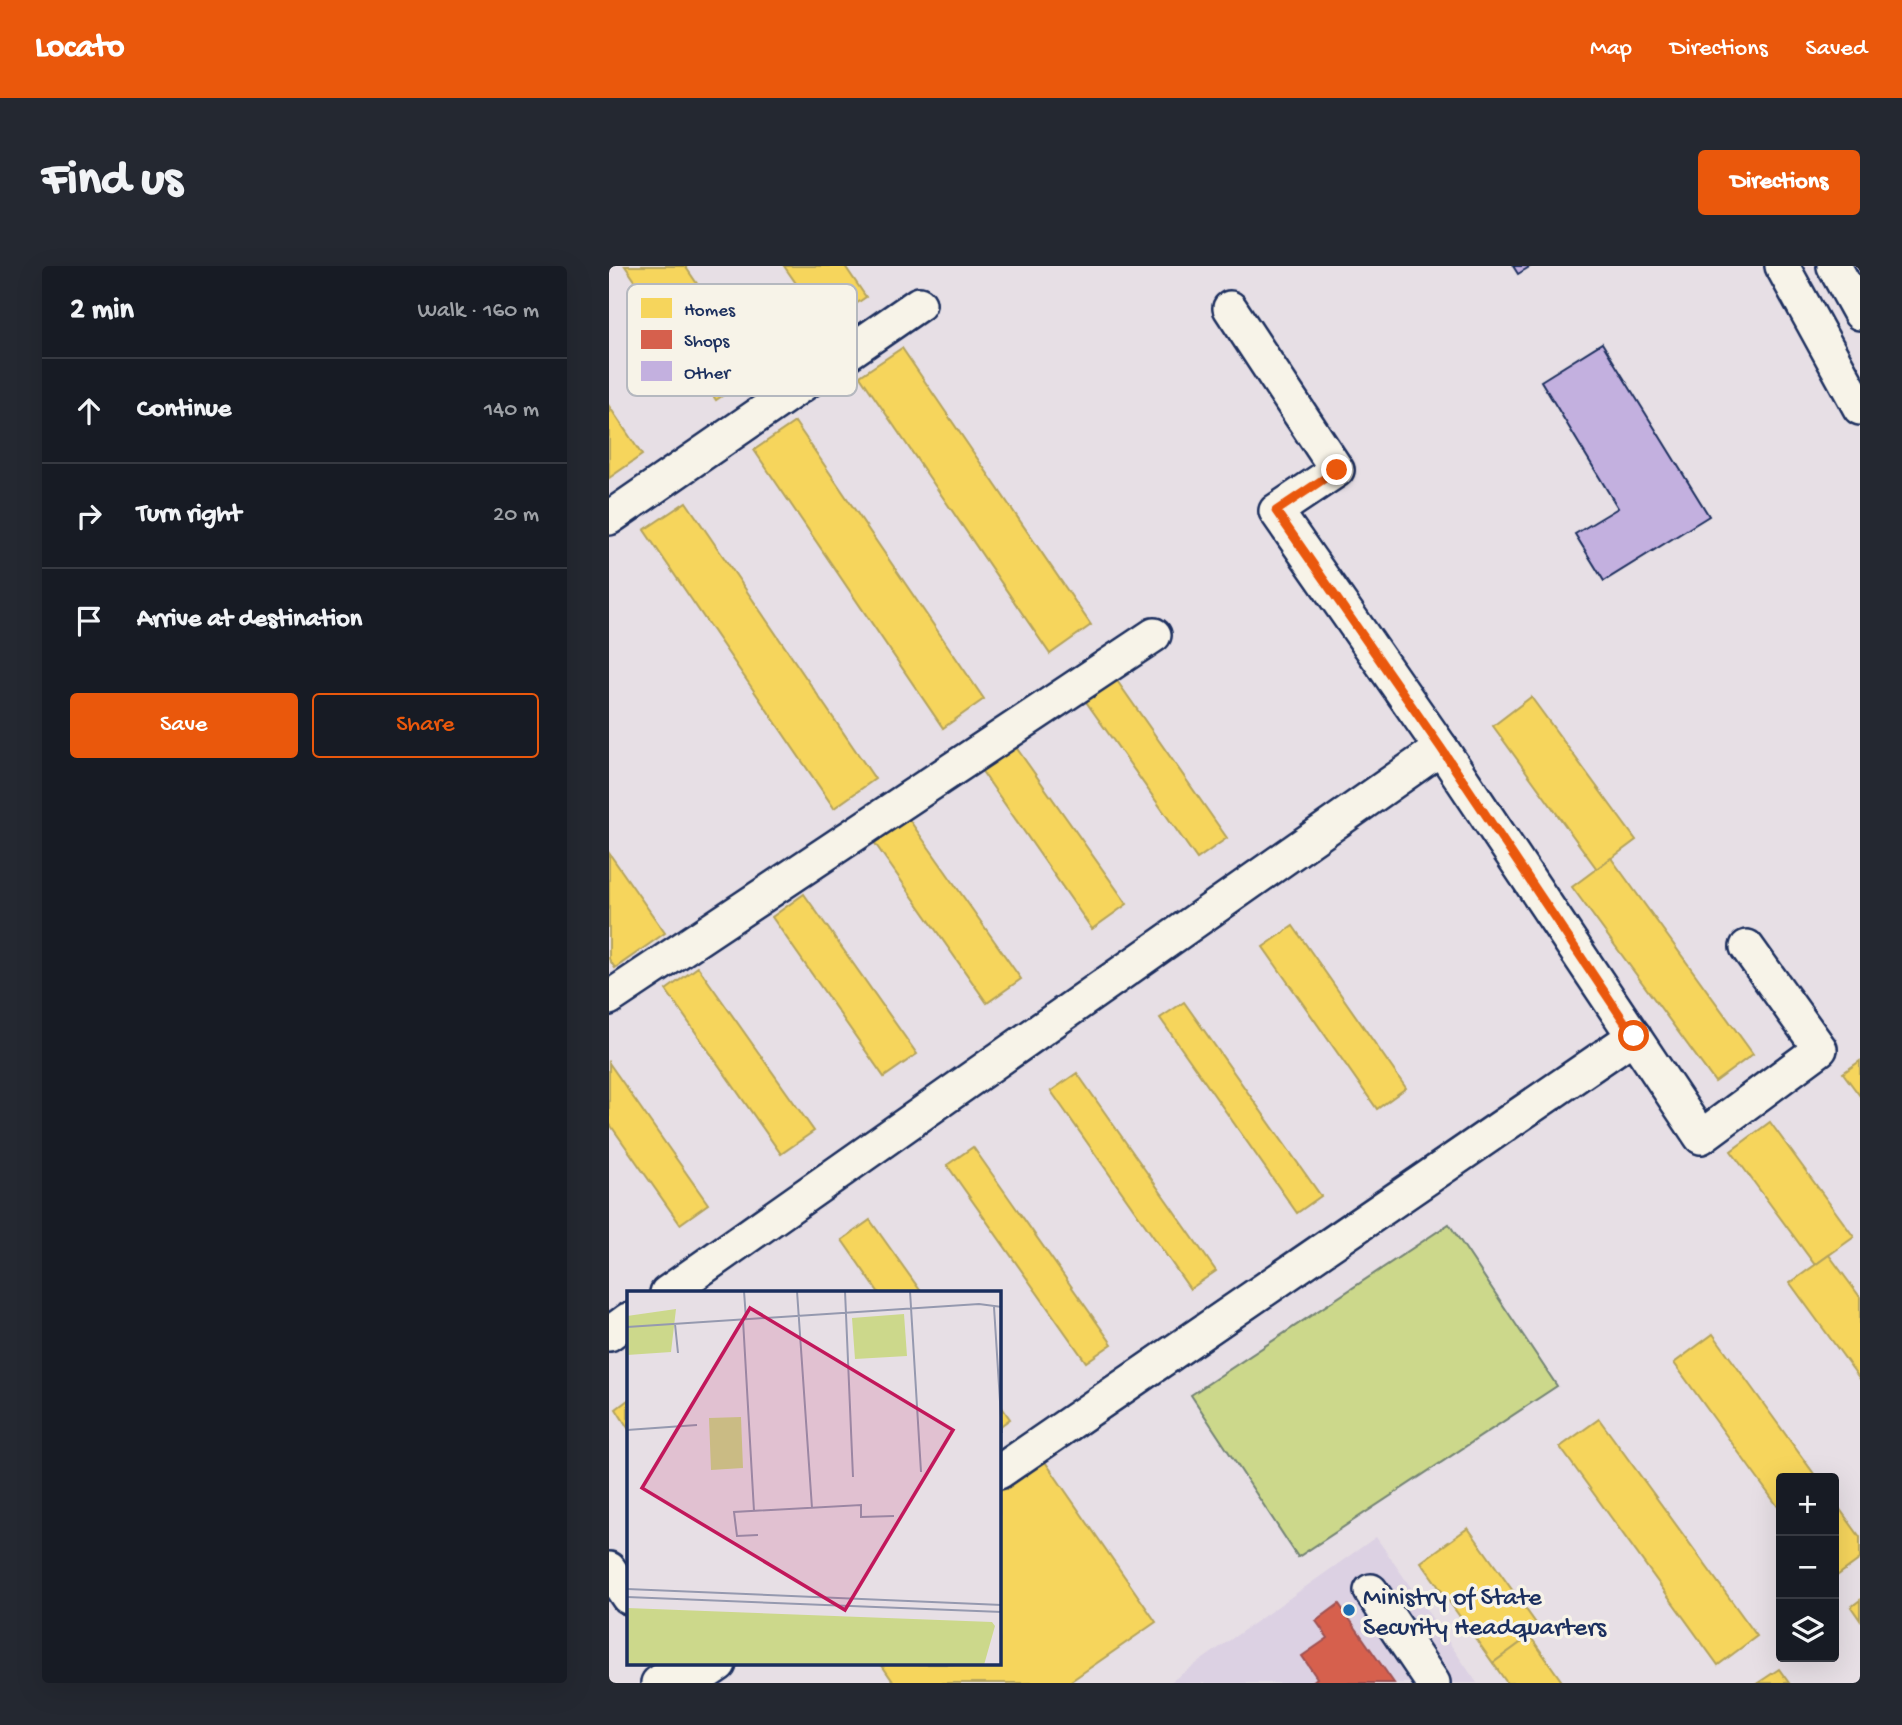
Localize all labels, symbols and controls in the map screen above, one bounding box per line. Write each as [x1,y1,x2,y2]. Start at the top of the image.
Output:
text: Locato [35,30,124,68]
text: Map [1590,35,1632,64]
text: Directions [1670,35,1768,64]
text: Saved [1806,35,1867,64]
button: Directions [1698,150,1860,215]
text: Find us [42,153,182,211]
legend [627,284,857,396]
text: 2 min [70,294,134,329]
text: Walk · 160 m [417,298,539,325]
text: Homes [684,300,736,323]
text: Shops [684,331,730,354]
text: Other [684,363,732,386]
icon: ahead [70,392,108,430]
text: Continue [137,395,231,426]
text: 140 m [484,397,539,424]
route end [1321,454,1352,485]
icon: right [70,497,108,535]
text: Turn right [137,500,241,531]
text: 20 m [493,502,539,529]
icon: arrive [70,602,108,640]
text: Arrive at destination [137,605,362,636]
button: Save [70,693,298,758]
button: Share [312,693,539,758]
route start [1618,1020,1649,1051]
inset map [627,1291,1001,1666]
map controls [1776,1473,1839,1662]
button: + [1776,1473,1839,1536]
button: − [1776,1536,1839,1599]
place label: Ministry of State Security Headquarters [1363,1584,1607,1645]
button: layers [1776,1599,1839,1662]
marker: Ministry of State Security Headquarters [1341,1602,1357,1618]

